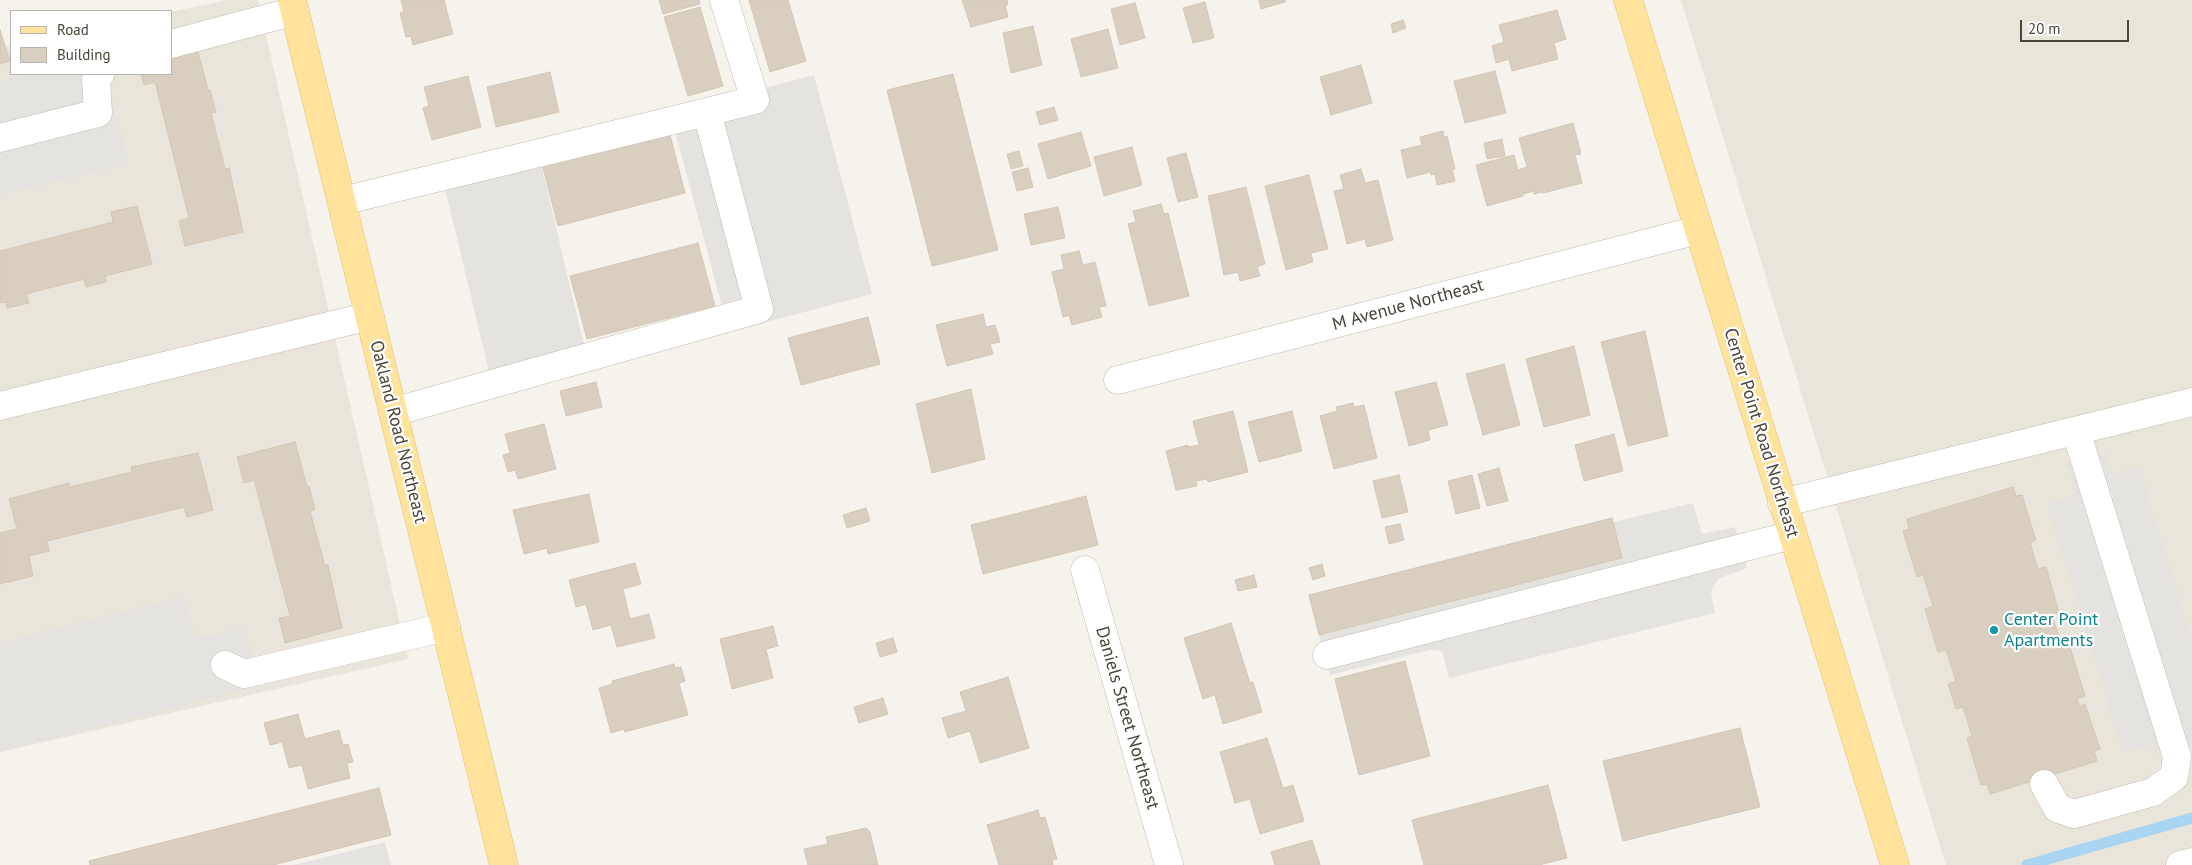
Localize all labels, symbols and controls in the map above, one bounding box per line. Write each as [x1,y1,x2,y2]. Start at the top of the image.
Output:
legend [10,10,172,75]
scale bar [2022,10,2131,42]
text: 20 m [2028,19,2061,38]
text: Road [57,20,89,39]
text: Building [57,45,111,64]
street label: M Avenue Northeast [1330,274,1486,336]
street label: Center Point Road Northeast [1719,325,1803,541]
street label: Oakland Road Northeast [365,338,431,526]
place label: Center Point Apartments [2004,609,2098,652]
street label: Daniels Street Northeast [1091,624,1163,812]
marker: Center Point Apartments [1988,624,2000,636]

